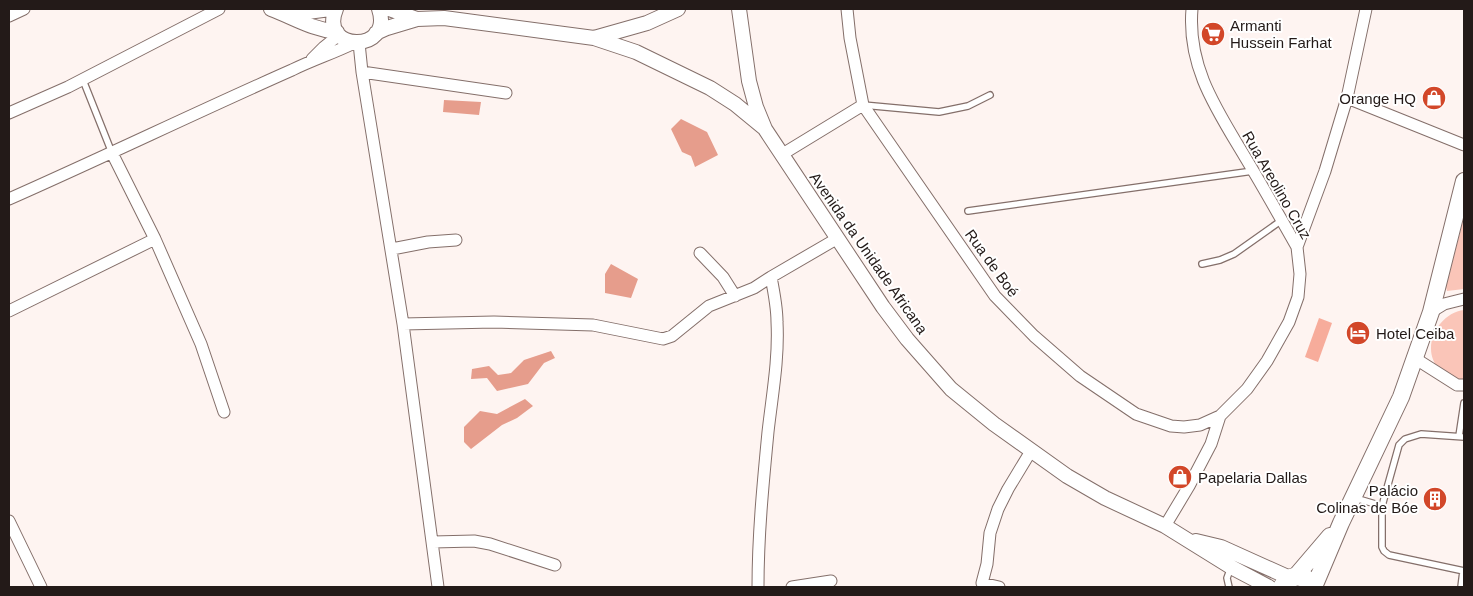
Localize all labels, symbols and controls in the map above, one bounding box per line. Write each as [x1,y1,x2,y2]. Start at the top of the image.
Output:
place label: Armanti Hussein Farhat [1230,17,1333,51]
supermarket icon: Armanti Hussein Farhat [1200,21,1226,47]
shop icon: Orange HQ [1421,85,1447,111]
place label: Orange HQ [1339,90,1416,107]
street label: Rua Areolino Cruz [1239,128,1315,242]
street label: Avenida da Unidade Africana [807,169,932,338]
street label: Rua de Boé [962,226,1022,300]
hotel icon: Hotel Ceiba [1345,320,1371,346]
place label: Hotel Ceiba [1376,325,1455,342]
shop icon: Papelaria Dallas [1167,464,1193,490]
place label: Papelaria Dallas [1198,469,1307,486]
place label: Palácio Colinas de Bóe [1316,482,1418,516]
building icon: Palácio Colinas de Bóe [1422,486,1448,512]

